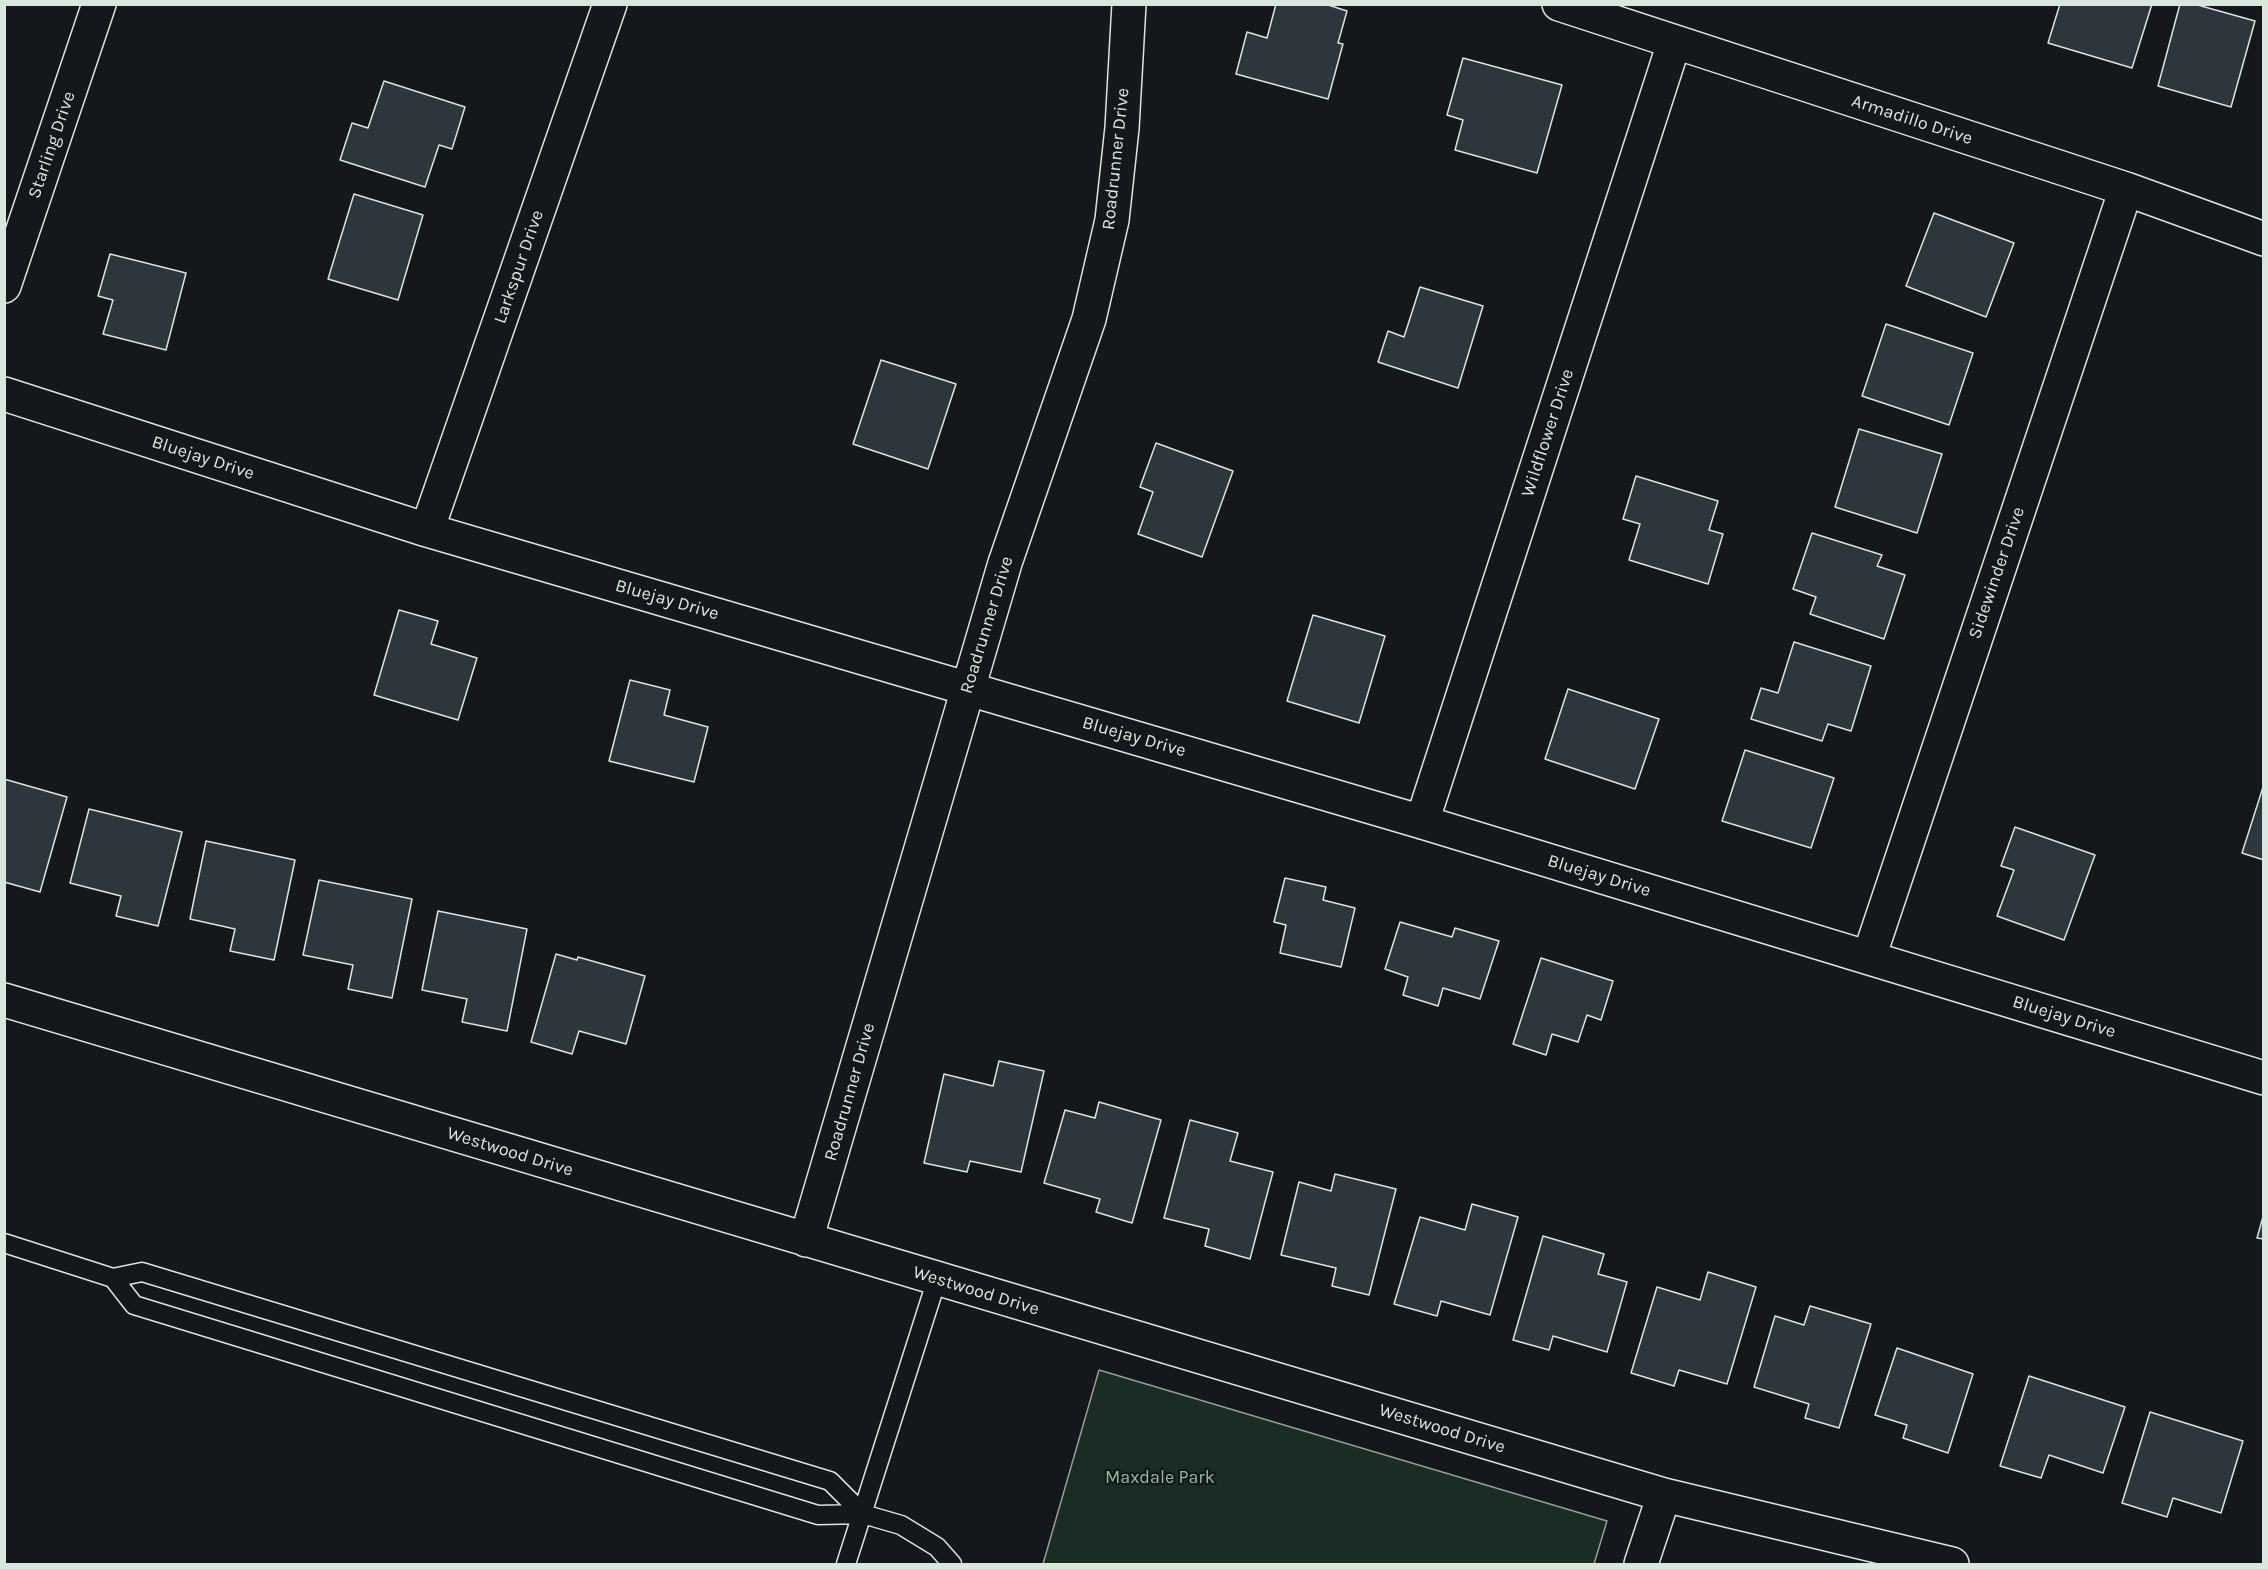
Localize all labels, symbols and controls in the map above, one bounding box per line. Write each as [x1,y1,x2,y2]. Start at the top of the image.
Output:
street label: Roadrunner Drive [1098,87,1134,231]
street label: Starling Drive [24,89,80,201]
street label: Armadillo Drive [1849,90,1975,150]
street label: Larkspur Drive [489,207,549,327]
street label: Wildflower Drive [1517,366,1579,500]
street label: Bluejay Drive [149,431,257,485]
street label: Sidewinder Drive [1964,504,2030,642]
street label: Roadrunner Drive [956,554,1018,696]
street label: Bluejay Drive [613,575,721,625]
street label: Bluejay Drive [1080,712,1188,762]
street label: Bluejay Drive [1545,850,1653,902]
street label: Bluejay Drive [2010,991,2118,1043]
street label: Roadrunner Drive [820,1020,880,1164]
street label: Westwood Drive [444,1123,576,1181]
street label: Westwood Drive [910,1262,1042,1320]
street label: Westwood Drive [1376,1400,1508,1458]
park label: Maxdale Park [1105,1467,1215,1489]

